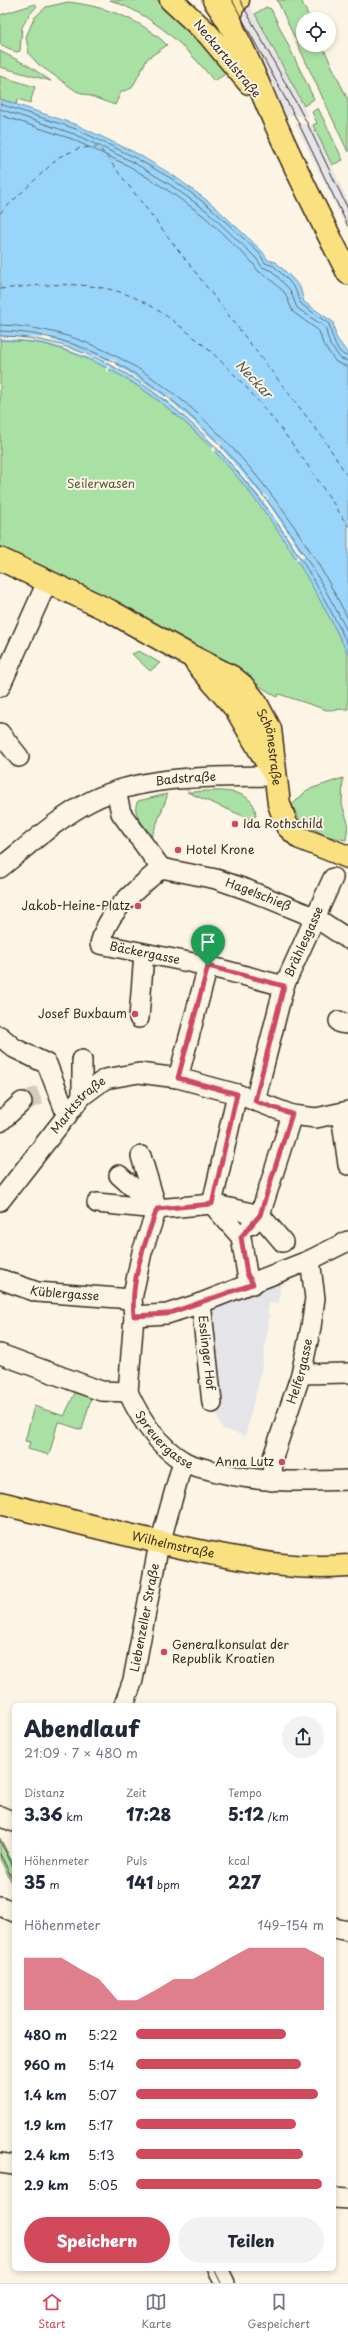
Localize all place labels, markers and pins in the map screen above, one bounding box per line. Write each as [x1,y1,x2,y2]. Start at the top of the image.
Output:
place label: Ida Rothschild [243,814,323,832]
marker: Ida Rothschild [230,819,240,829]
place label: Hotel Krone [186,840,255,858]
marker: Hotel Krone [173,845,183,855]
place label: Jakob-Heine-Platz [22,896,130,914]
marker: Jakob-Heine-Platz [133,901,143,911]
pin [191,925,225,966]
place label: Josef Buxbaum [38,1004,127,1022]
marker: Josef Buxbaum [130,1009,140,1019]
place label: Anna Lutz [215,1452,274,1470]
marker: Anna Lutz [277,1457,287,1467]
place label: Generalkonsulat der Republik Kroatien [172,1635,289,1667]
marker: Generalkonsulat der Republik Kroatien [159,1647,169,1657]

